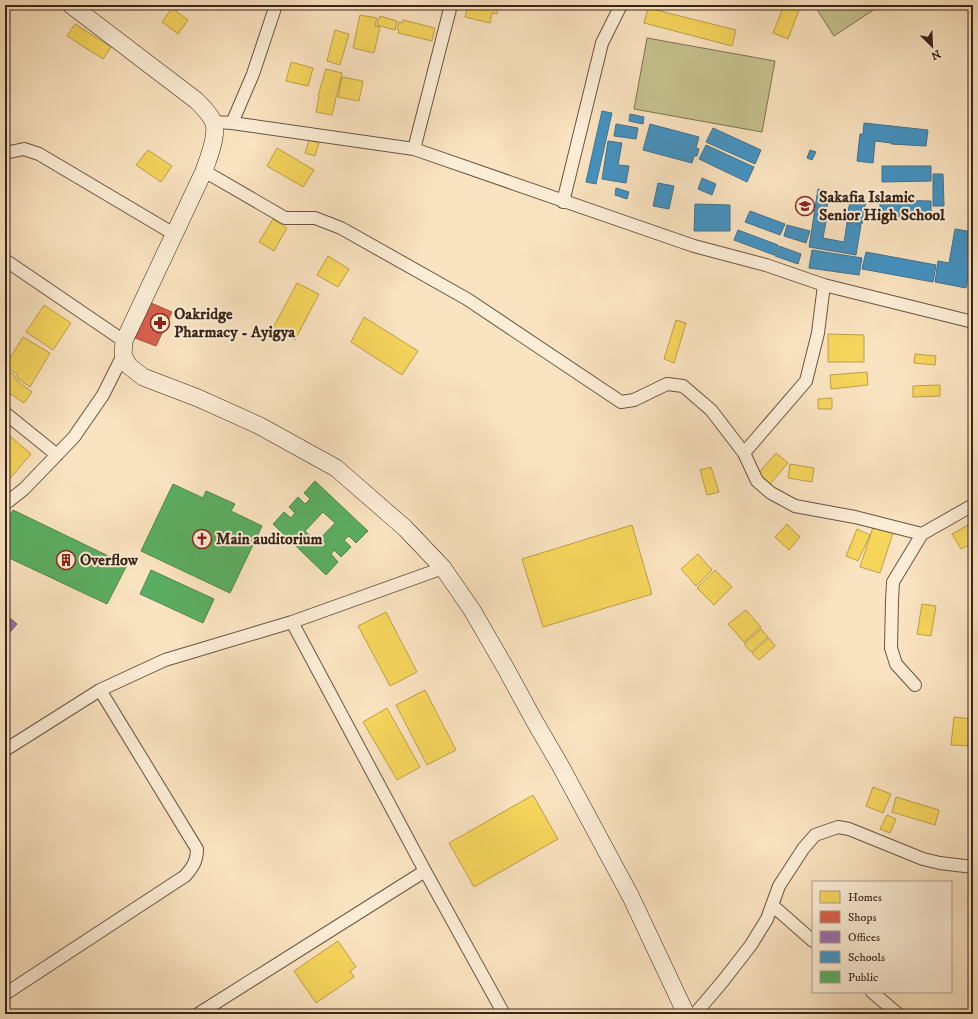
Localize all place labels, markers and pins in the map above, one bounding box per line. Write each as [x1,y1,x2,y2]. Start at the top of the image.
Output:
place label: Sakafia Islamic Senior High School [819,187,946,225]
school or university icon: Sakafia Islamic Senior High School [794,195,816,217]
place label: Oakridge Pharmacy - Ayigya [174,304,296,342]
pharmacy icon: Oakridge Pharmacy - Ayigya [149,312,171,334]
church icon: Main auditorium [191,528,213,550]
place label: Main auditorium [216,529,323,549]
building icon: Overflow [55,549,77,571]
place label: Overflow [80,550,139,570]

